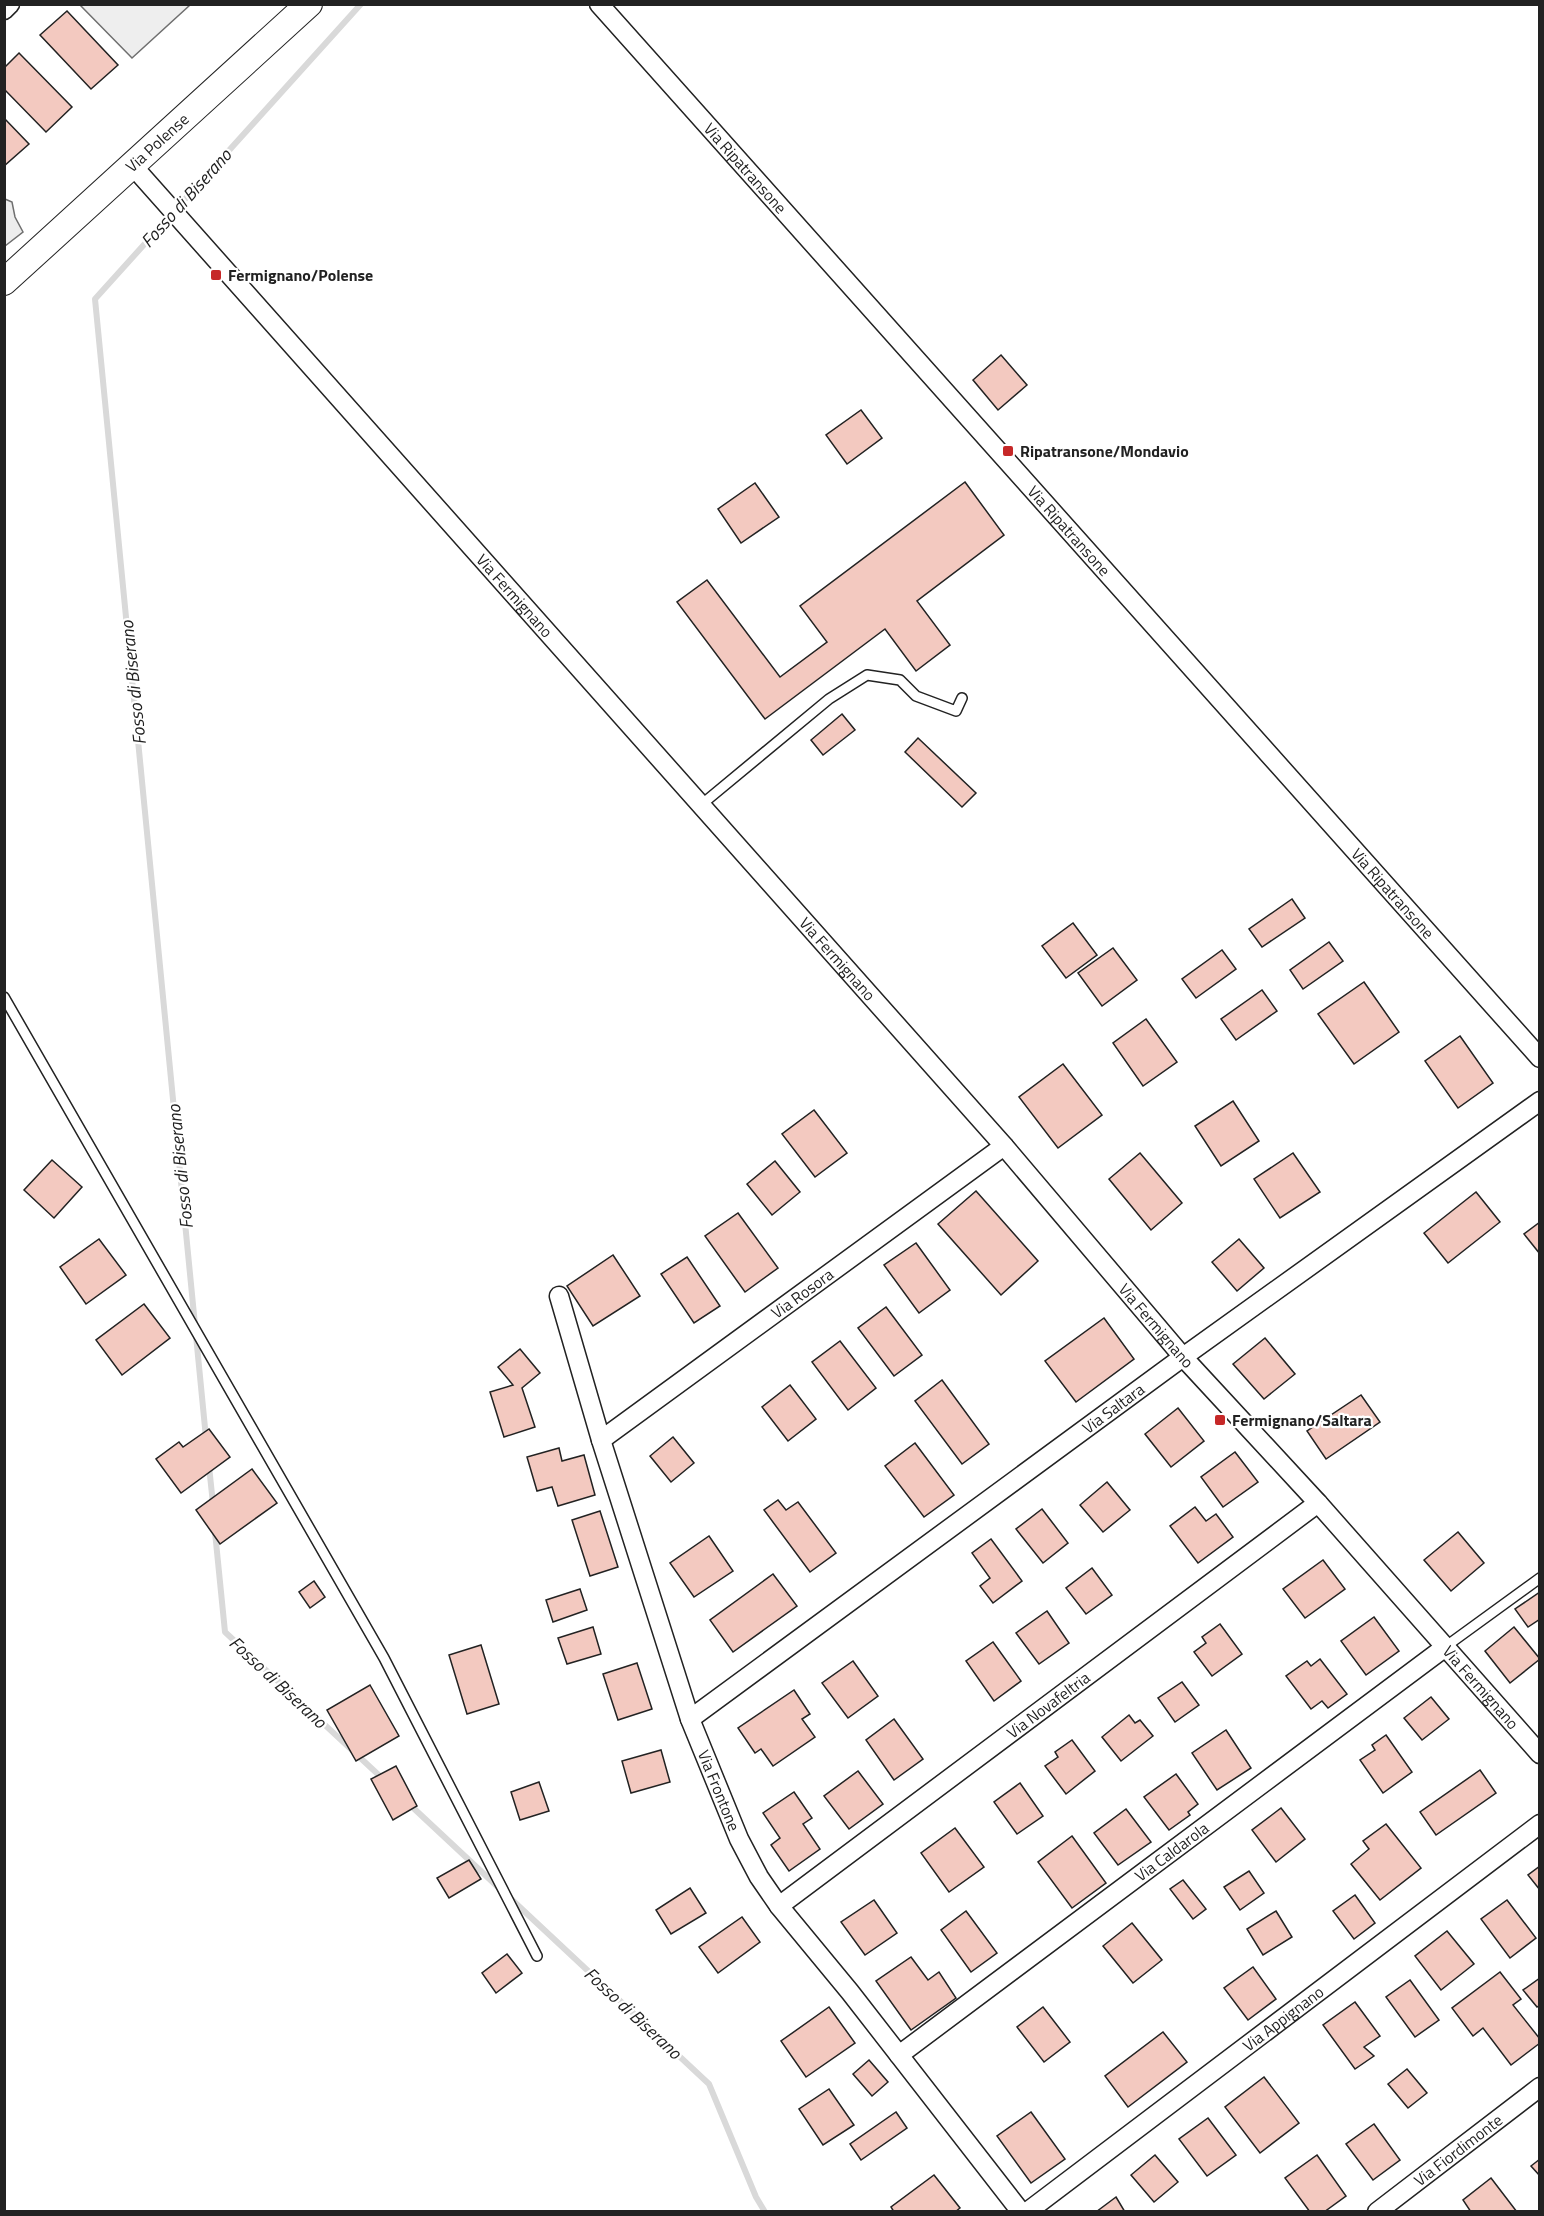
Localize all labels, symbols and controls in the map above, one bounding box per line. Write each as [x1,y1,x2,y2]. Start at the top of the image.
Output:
street label: Via Polense [120,107,194,178]
street label: Via Ripatransone [698,117,793,219]
water label: Fosso di Biserano [134,142,239,253]
place label: Fermignano/Polense [228,263,373,287]
marker: Fermignano/Polense [209,268,223,282]
place label: Ripatransone/Mondavio [1020,439,1189,463]
marker: Ripatransone/Mondavio [1001,444,1015,458]
street label: Via Ripatransone [1022,480,1116,581]
street label: Via Fermignano [471,548,559,643]
water label: Fosso di Biserano [113,618,153,746]
street label: Via Ripatransone [1346,842,1440,944]
street label: Via Fermignano [794,912,881,1006]
water label: Fosso di Biserano [160,1102,200,1230]
street label: Via Rosora [766,1262,838,1324]
street label: Via Fermignano [1113,1278,1199,1373]
street label: Via Saltara [1077,1377,1149,1439]
place label: Fermignano/Saltara [1232,1408,1372,1432]
marker: Fermignano/Saltara [1213,1413,1227,1427]
water label: Fosso di Biserano [223,1630,334,1735]
street label: Via Fermignano [1437,1640,1525,1734]
street label: Via Novafeltria [1001,1666,1095,1744]
street label: Via Frontone [692,1746,746,1835]
street label: Via Caldarola [1129,1816,1213,1887]
water label: Fosso di Biserano [578,1961,689,2066]
street label: Via Appignano [1237,1980,1329,2057]
street label: Via Fiordimonte [1408,2108,1507,2192]

